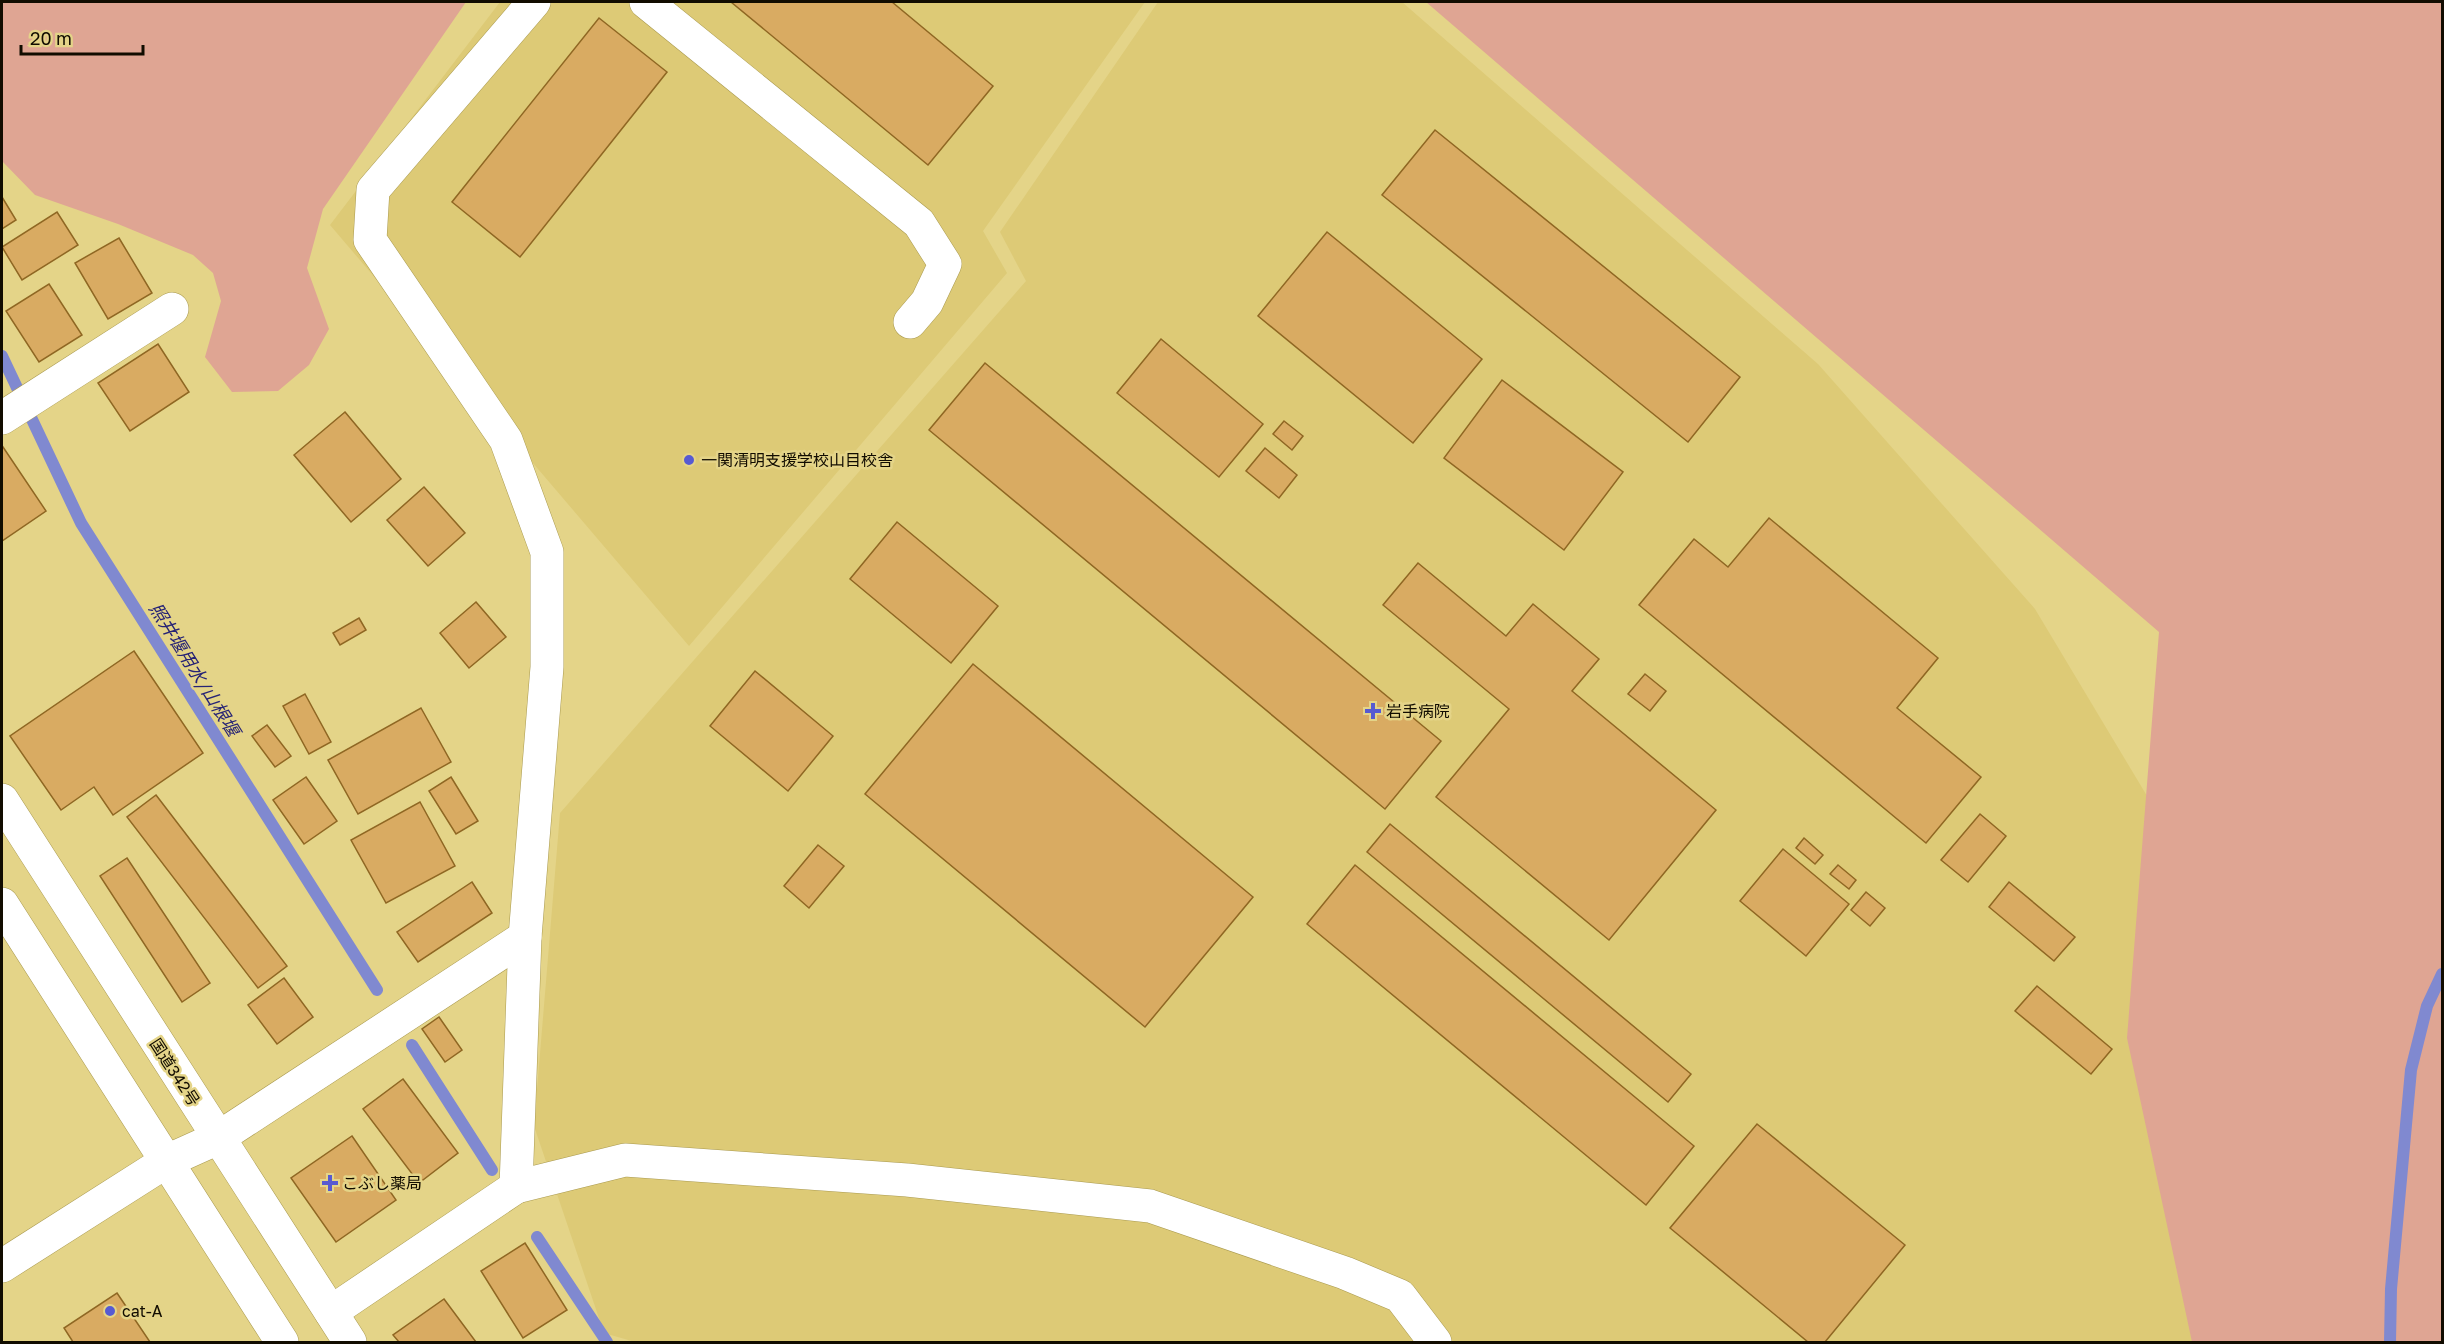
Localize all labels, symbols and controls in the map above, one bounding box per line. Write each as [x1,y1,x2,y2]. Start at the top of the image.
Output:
scale bar [21,18,142,56]
text: 20 m [30,27,72,49]
place label: 一関清明支援学校山目校舎 [701,450,893,470]
marker: 一関清明支援学校山目校舎 [682,453,696,467]
water label: 照井堰用水/山根堰 [145,598,246,742]
place label: 岩手病院 [1386,701,1450,721]
marker: 岩手病院 [1364,702,1382,720]
street label: 国道342号 [146,1035,204,1109]
place label: こぶし薬局 [342,1173,422,1193]
marker: こぶし薬局 [323,1176,337,1190]
place label: cat-A [122,1301,163,1321]
marker: cat-A [103,1304,117,1318]

